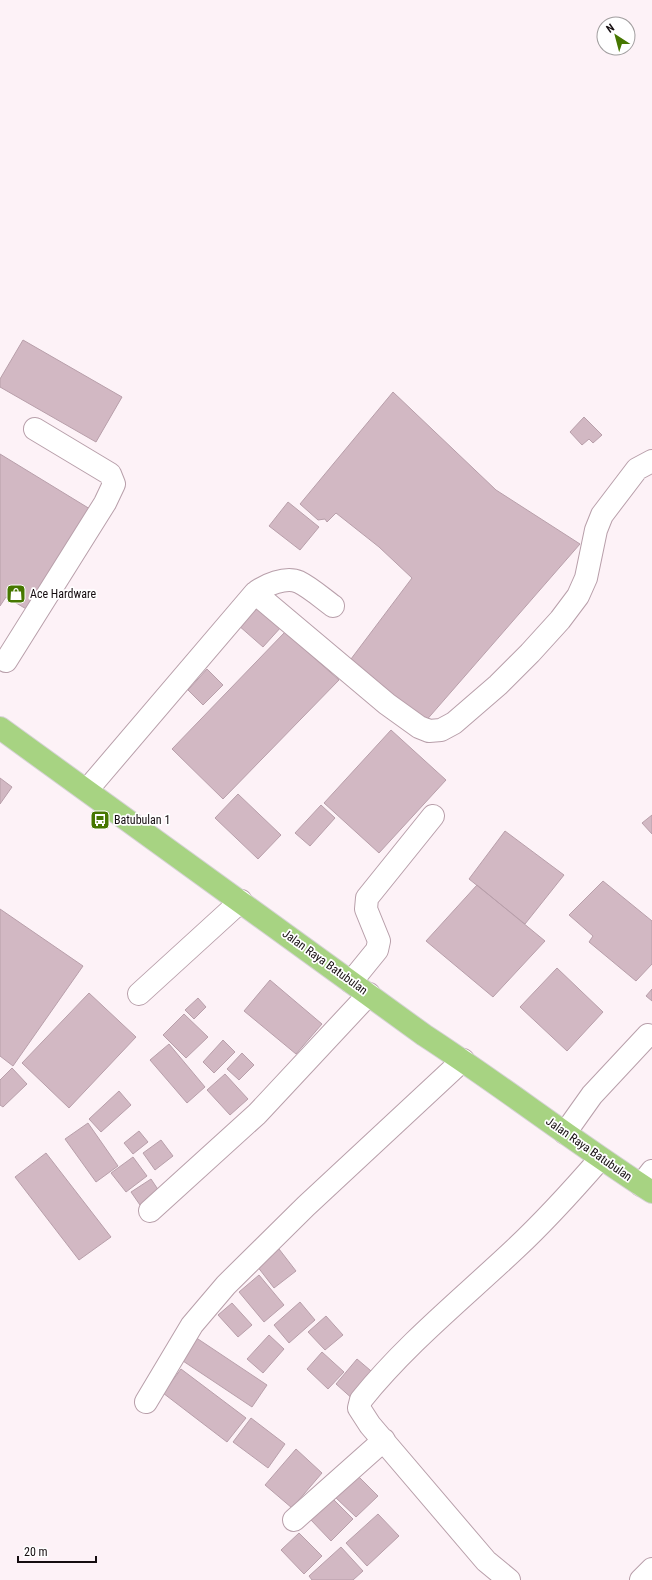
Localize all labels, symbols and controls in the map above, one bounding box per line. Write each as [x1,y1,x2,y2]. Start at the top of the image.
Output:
north arrow [596,16,636,56]
text: N [604,21,617,36]
shop icon: Ace Hardware [5,583,27,605]
place label: Ace Hardware [30,587,97,601]
bus stop icon: Batubulan 1 [89,809,111,831]
place label: Batubulan 1 [114,813,170,827]
street label: Jalan Raya Batubulan [280,926,370,998]
street label: Jalan Raya Batubulan [543,1114,635,1184]
scale bar [18,1538,96,1564]
text: 20 m [24,1545,48,1559]

